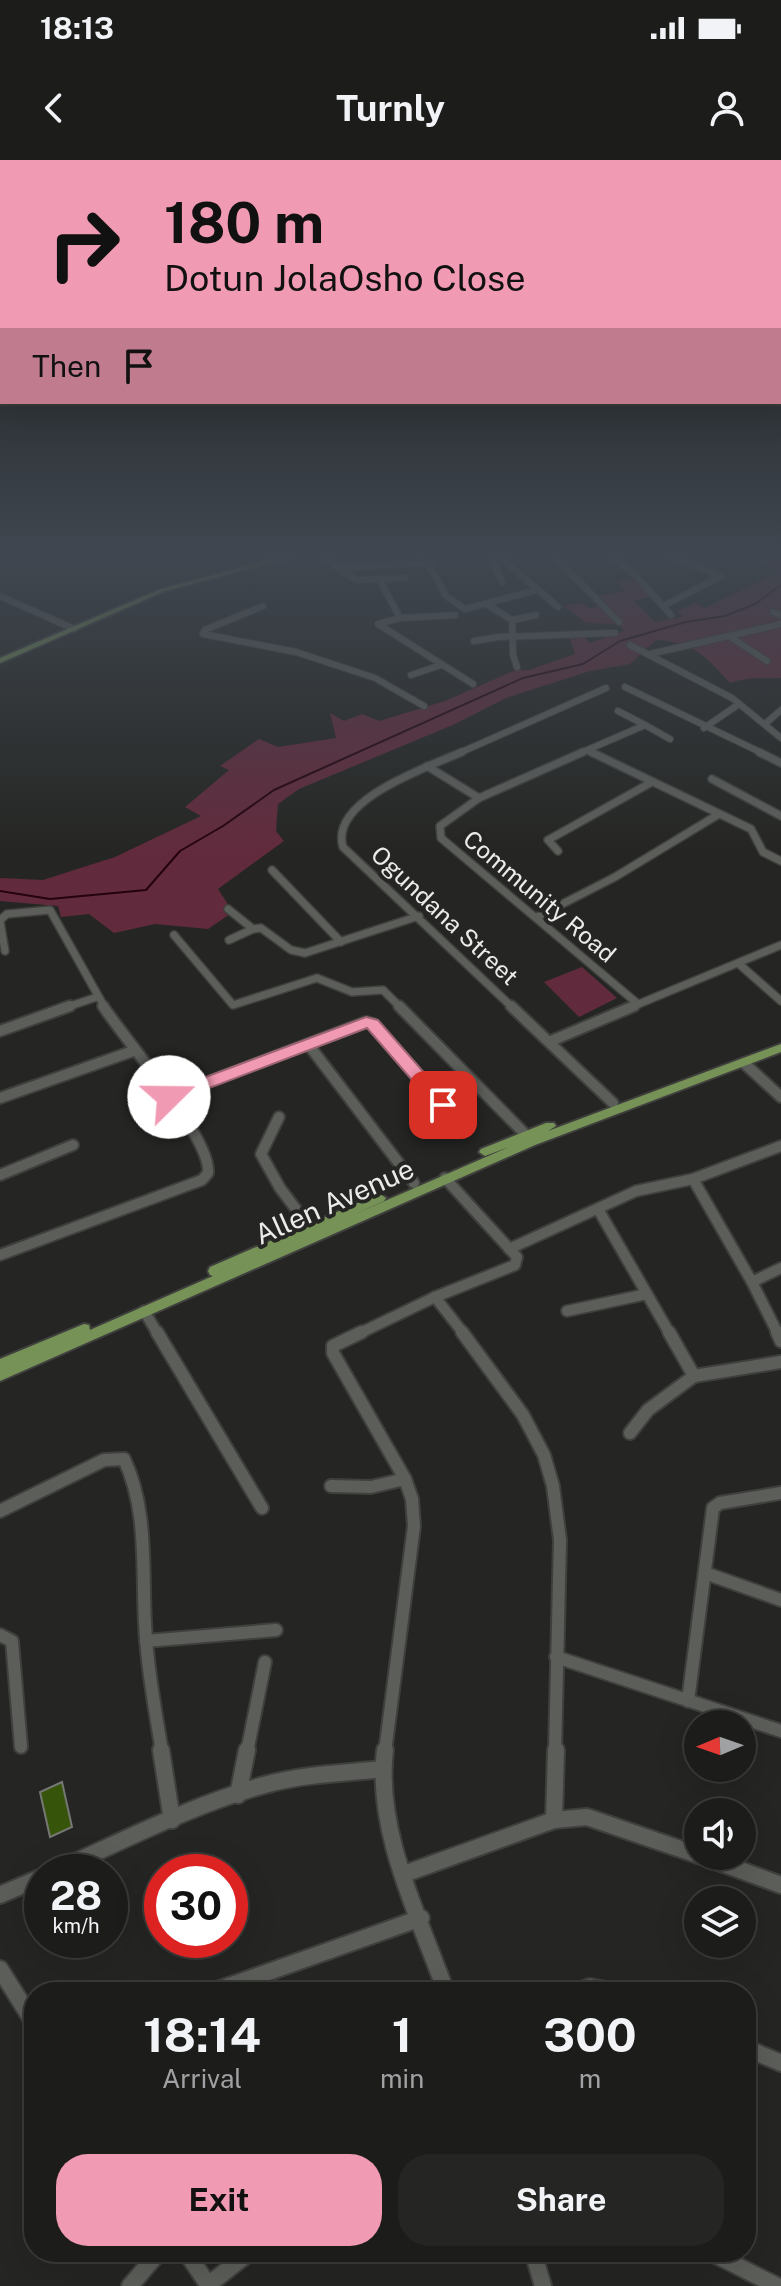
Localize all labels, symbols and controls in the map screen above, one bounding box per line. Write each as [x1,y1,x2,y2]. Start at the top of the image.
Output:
text: 18:13 [40,10,114,46]
icon: back [32,86,76,130]
icon: person [705,86,749,130]
text: Turnly [336,87,445,129]
text: 180 m [164,190,324,256]
icon: right [32,192,136,296]
text: Dotun JolaOsho Close [164,257,526,299]
icon: arrive [117,344,161,388]
text: Then [32,348,101,384]
street label: Community Road [458,824,622,968]
street label: Ogundana Street [366,840,524,990]
position arrow [127,1055,211,1139]
pin [409,1071,477,1139]
icon: arrive [421,1083,465,1127]
street label: Allen Avenue [249,1151,419,1251]
north arrow [684,1710,756,1782]
map controls [684,1710,756,1958]
button: sound [684,1798,756,1870]
speed limit sign: 30 [144,1854,248,1958]
text: 28 [50,1872,102,1919]
button: layers [684,1886,756,1958]
text: km/h [52,1914,100,1938]
text: 18:14 [143,2006,261,2063]
text: 1 [392,2006,412,2063]
text: 300 [543,2006,637,2063]
text: Arrival [162,2063,242,2094]
text: min [380,2063,424,2094]
text: m [579,2063,601,2094]
button: Exit [56,2154,382,2246]
button: Share [398,2154,724,2246]

